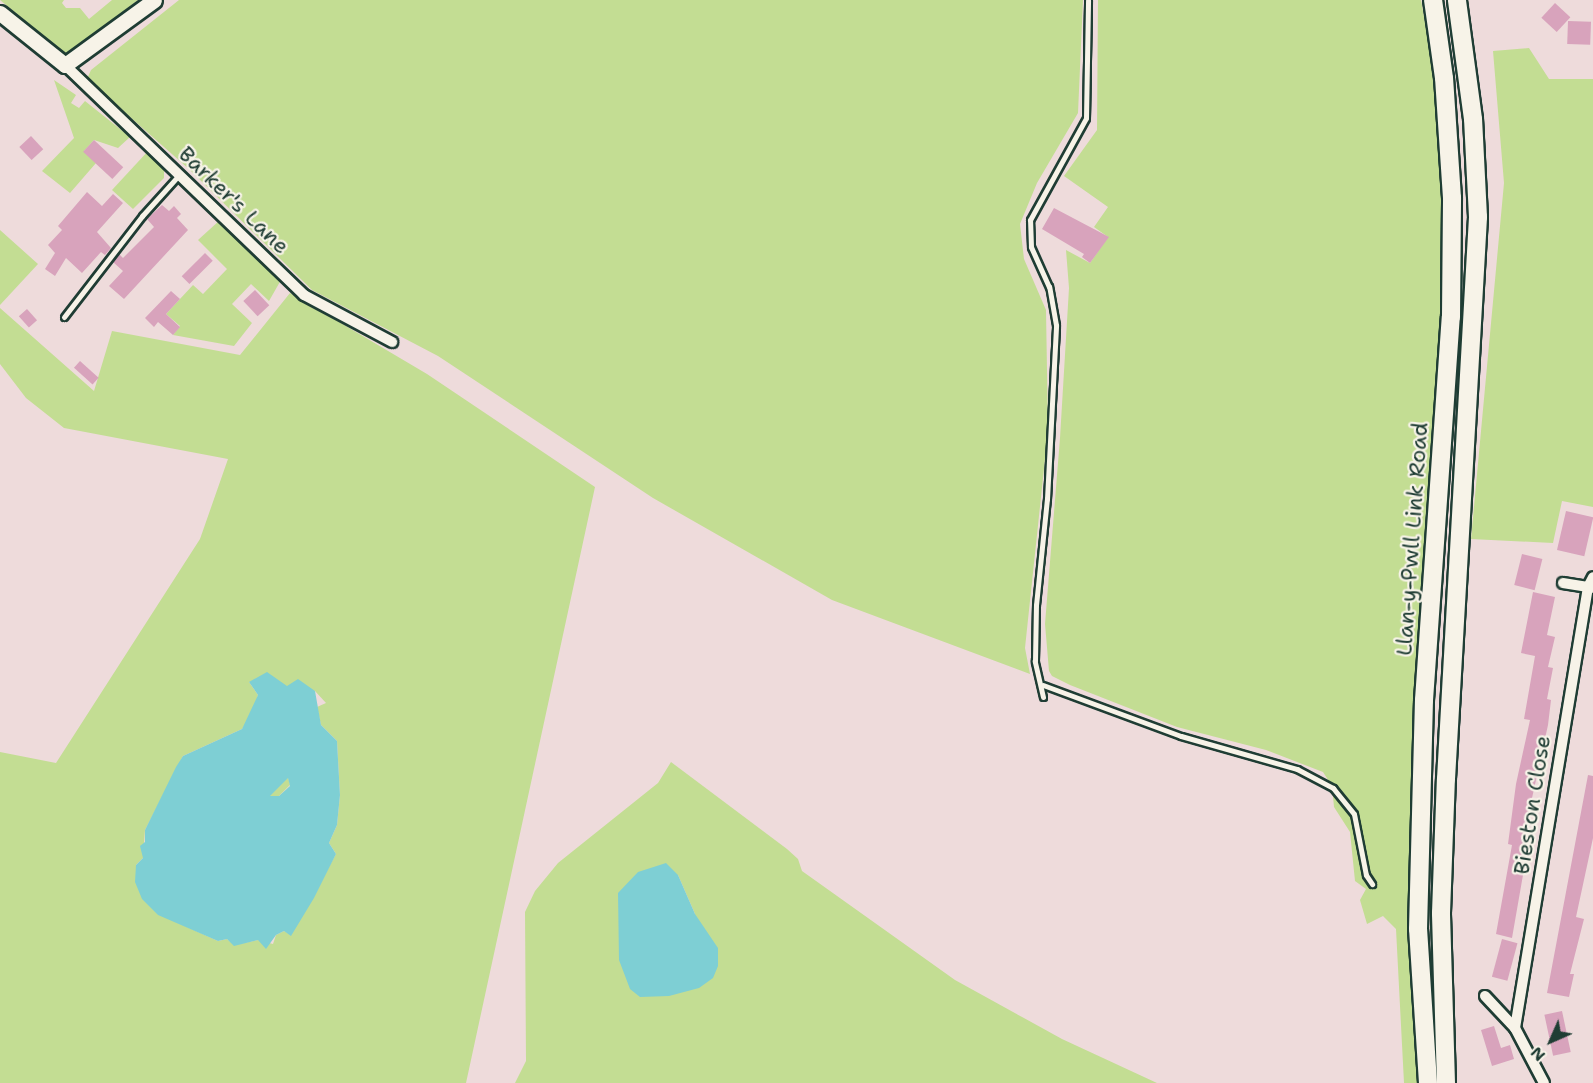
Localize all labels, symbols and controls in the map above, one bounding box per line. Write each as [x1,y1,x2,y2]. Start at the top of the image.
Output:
street label: Barker's Lane [173,141,295,259]
street label: Llan-y-Pwll Link Road [1391,421,1433,657]
street label: Bieston Close [1508,734,1556,876]
north arrow [1521,1011,1581,1071]
text: N [1526,1042,1550,1066]

